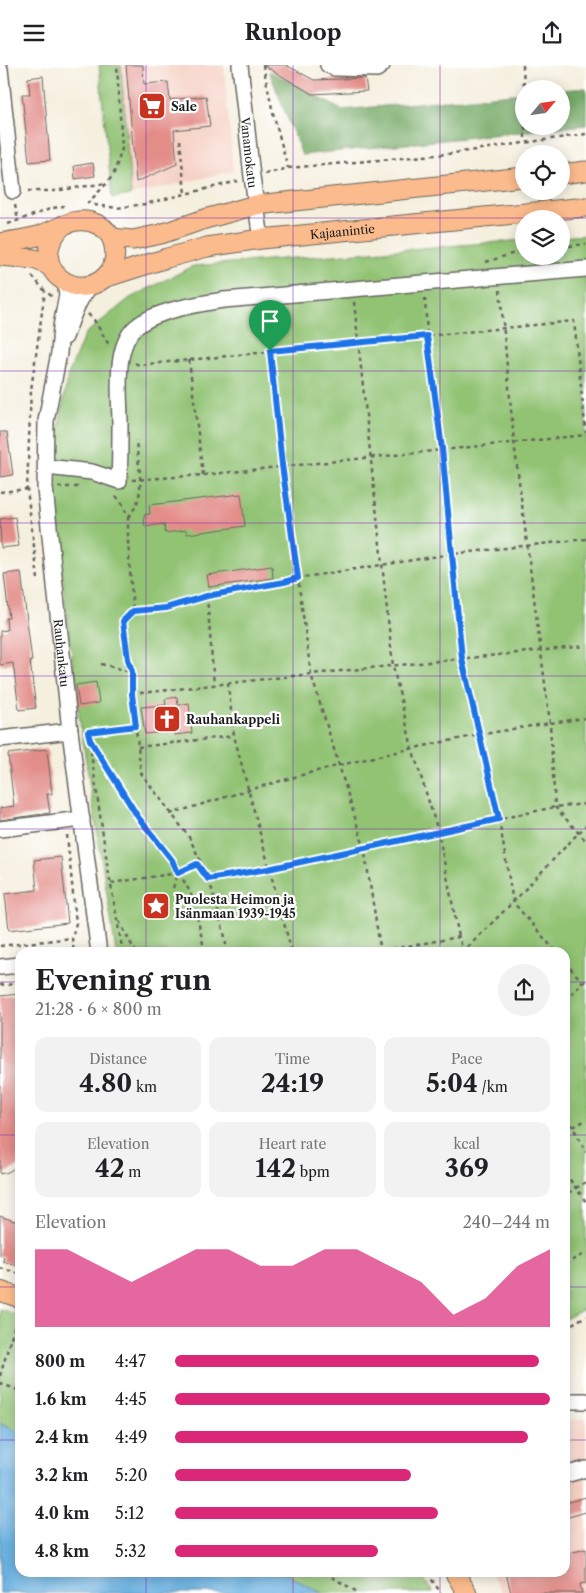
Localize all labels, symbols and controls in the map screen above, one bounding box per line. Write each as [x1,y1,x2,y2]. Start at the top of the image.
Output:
icon: menu [20,19,48,47]
text: Runloop [244,19,342,46]
icon: share [538,19,566,47]
north arrow [515,80,570,135]
map controls [515,80,570,265]
supermarket icon: Sale [137,91,167,121]
place label: Sale [171,99,197,114]
street label: Vanamokatu [238,115,261,189]
button: locate [515,145,570,200]
button: layers [515,210,570,265]
street label: Kajaanintie [309,220,376,242]
pin [249,300,291,351]
icon: arrive [256,307,284,335]
street label: Rauhankatu [51,618,73,689]
church icon: Rauhankappeli [152,704,182,734]
place label: Rauhankappeli [186,712,281,727]
place icon: Puolesta Heimon ja Isänmaan 1939-1945 [141,891,171,921]
place label: Puolesta Heimon ja Isänmaan 1939-1945 [175,892,296,921]
text: Evening run [35,963,211,997]
button: share [498,964,550,1016]
text: 21:28 · 6 × 800 m [35,999,162,1019]
text: Distance [89,1050,147,1068]
text: Time [275,1050,310,1068]
text: Pace [451,1050,483,1068]
text: 4.80 [79,1068,132,1099]
text: 24:19 [261,1068,324,1099]
text: 5:04 [426,1068,478,1099]
text: km [132,1078,157,1096]
text: /km [478,1078,508,1096]
text: Elevation [87,1135,149,1153]
text: Heart rate [259,1135,326,1153]
text: kcal [454,1135,480,1153]
text: 42 [95,1153,125,1184]
text: 142 [255,1153,296,1184]
text: 369 [445,1153,489,1184]
text: m [125,1163,141,1181]
text: bpm [296,1163,330,1181]
text: Elevation [35,1212,106,1232]
text: 240–244 m [463,1212,550,1232]
text: 800 m [35,1351,85,1371]
text: 4:47 [115,1351,146,1371]
text: 1.6 km [35,1389,87,1409]
text: 4:45 [115,1389,147,1409]
text: 2.4 km [35,1427,89,1447]
text: 4:49 [115,1427,147,1447]
text: 3.2 km [35,1465,88,1485]
text: 5:20 [115,1465,148,1485]
text: 4.0 km [35,1503,89,1523]
text: 5:12 [115,1503,144,1523]
text: 4.8 km [35,1541,89,1561]
text: 5:32 [115,1541,146,1561]

